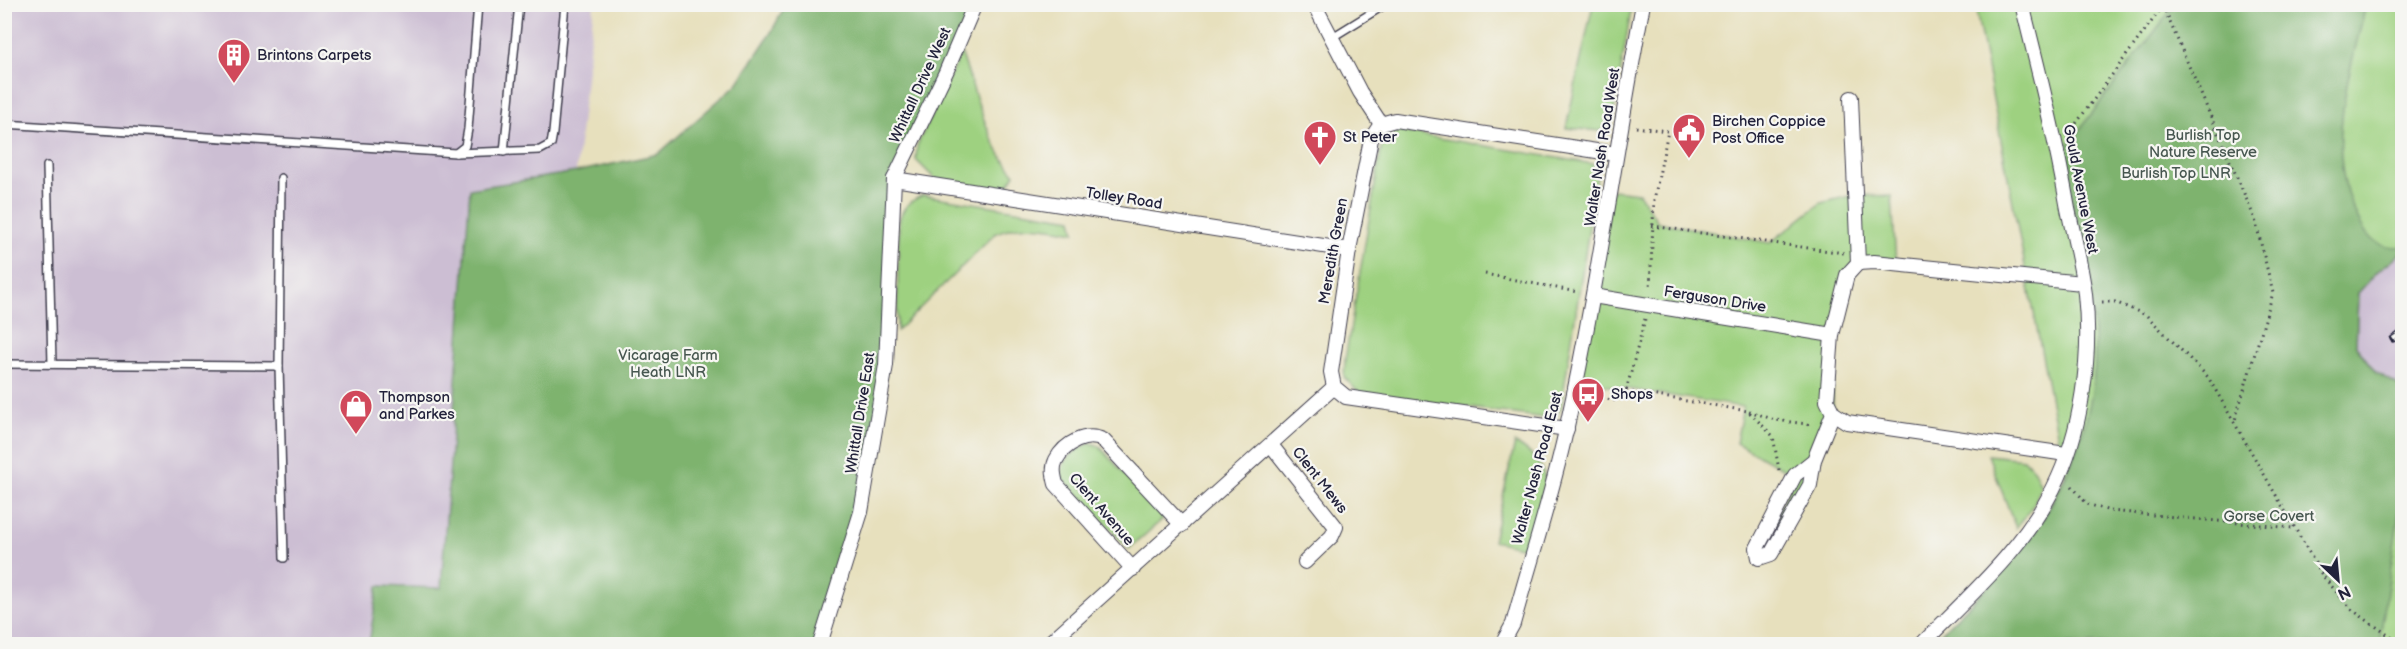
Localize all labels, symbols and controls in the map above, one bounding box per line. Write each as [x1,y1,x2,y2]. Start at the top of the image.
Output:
street label: Whittall Drive West [885,24,956,146]
building icon: Brintons Carpets [216,37,252,84]
place label: Brintons Carpets [257,46,372,65]
street label: Walter Nash Road West [1581,66,1624,228]
public building icon: Birchen Coppice Post Office [1671,112,1707,159]
place label: Birchen Coppice Post Office [1712,112,1826,148]
church icon: St Peter [1302,119,1338,166]
street label: Gould Avenue West [2059,123,2102,256]
park label: Burlish Top Nature Reserve [2149,126,2257,162]
place label: St Peter [1343,128,1398,147]
park label: Burlish Top LNR [2121,164,2231,183]
street label: Tolley Road [1084,183,1164,214]
street label: Meredith Green [1315,196,1352,306]
street label: Ferguson Drive [1662,282,1767,317]
park label: Vicarage Farm Heath LNR [618,346,718,382]
street label: Whittall Drive East [842,351,880,475]
bus stop icon: Shops [1570,376,1606,423]
place label: Shops [1611,385,1654,404]
shop icon: Thompson and Parkes [338,388,374,435]
place label: Thompson and Parkes [379,388,455,424]
street label: Walter Nash Road East [1508,389,1567,547]
street label: Clent Mews [1288,443,1352,518]
street label: Clent Avenue [1065,469,1138,550]
park label: Gorse Covert [2224,507,2315,526]
north arrow [2308,550,2368,610]
text: N [2334,581,2353,603]

